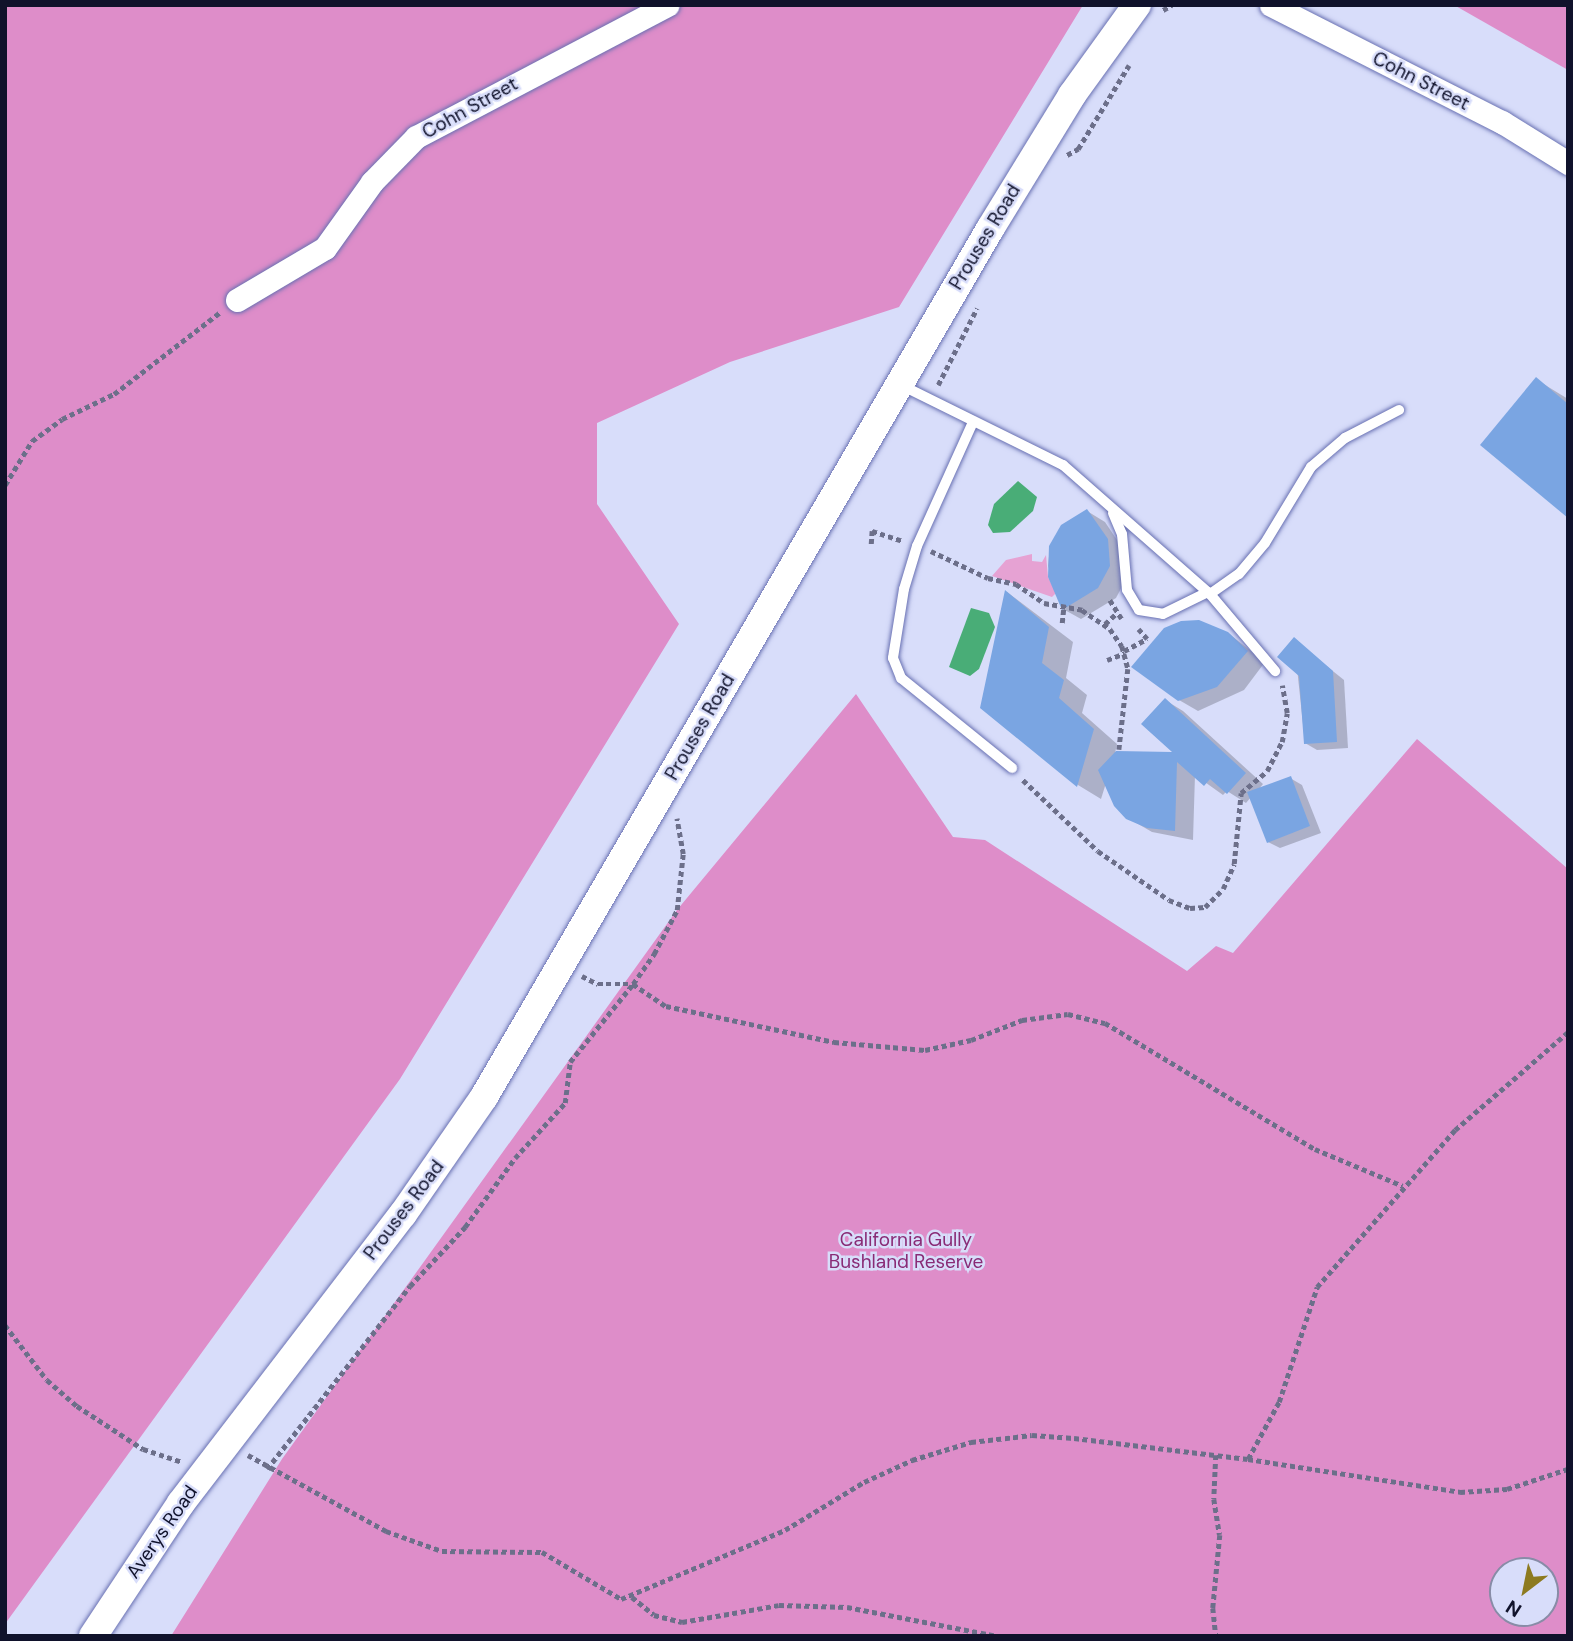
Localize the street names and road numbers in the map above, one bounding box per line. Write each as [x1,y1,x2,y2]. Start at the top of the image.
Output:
street label: Cohn Street [1369,47,1473,115]
street label: Cohn Street [418,72,522,144]
street label: Prouses Road [945,180,1025,294]
street label: Prouses Road [660,670,740,784]
street label: Prouses Road [359,1156,449,1264]
street label: Averys Road [122,1481,202,1583]

